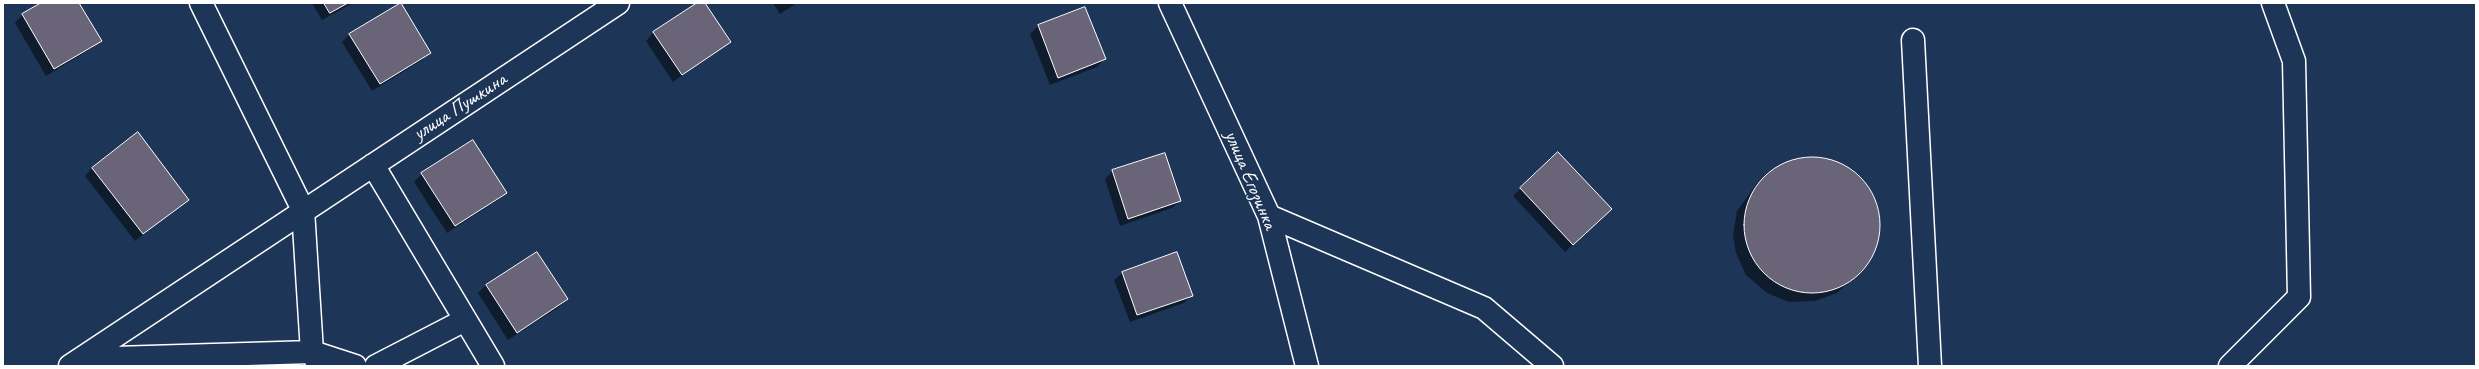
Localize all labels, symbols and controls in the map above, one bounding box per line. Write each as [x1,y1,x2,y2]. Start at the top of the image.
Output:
street label: улица Пушкина [409,68,511,146]
street label: улица Егозинка [1218,127,1282,233]

